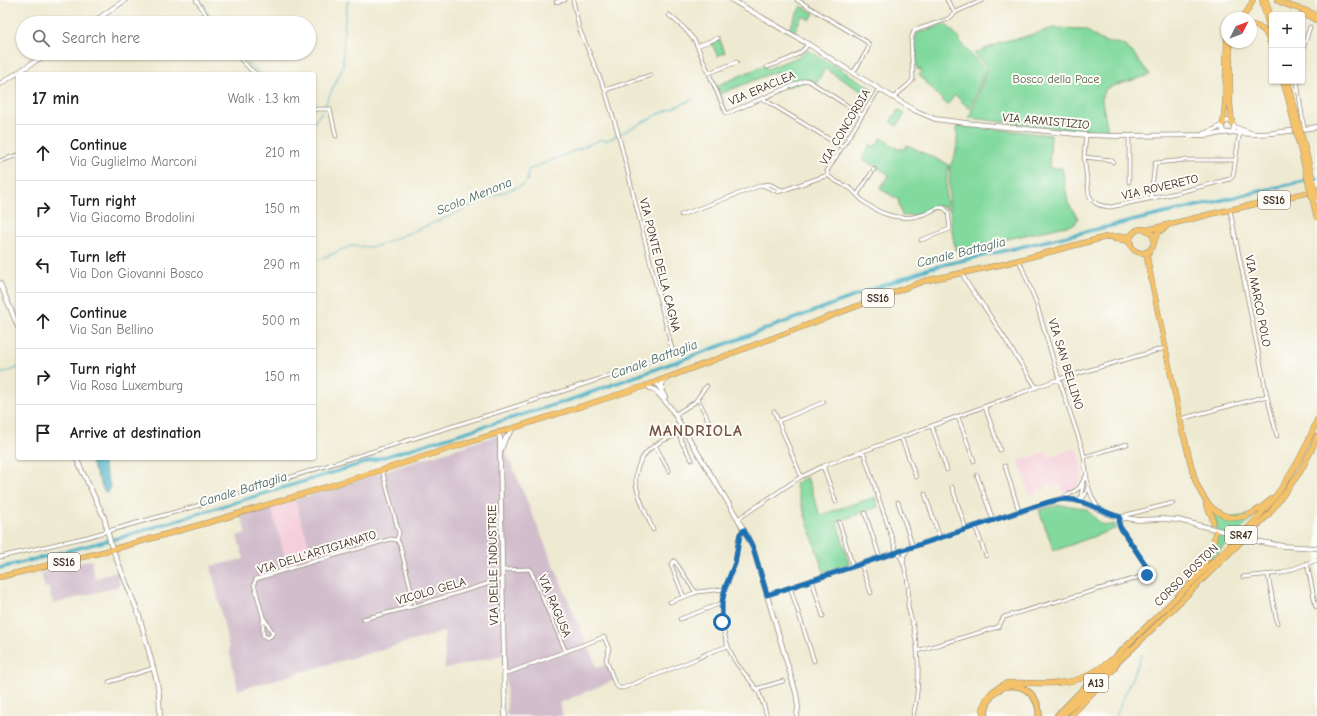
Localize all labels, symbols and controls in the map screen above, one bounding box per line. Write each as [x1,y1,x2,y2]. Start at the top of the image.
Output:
north arrow [1221,12,1257,48]
map controls [1269,12,1305,84]
button: + [1269,12,1305,48]
search box [16,16,316,60]
icon: search [30,27,52,49]
text: Search here [62,29,140,47]
button: − [1269,48,1305,84]
street label: VIA ERACLEA [727,68,797,108]
park label: Bosco della Pace [1013,72,1099,86]
street label: VIA CONCORDIA [817,86,873,168]
text: 17 min [32,89,79,108]
text: Walk · 1.3 km [228,91,300,106]
street label: VIA ARMISTIZIO [1002,110,1091,132]
text: Continue [70,136,127,154]
icon: ahead [32,142,54,164]
text: 210 m [265,145,300,160]
text: Via Guglielmo Marconi [70,154,197,169]
street label: VIA ROVERETO [1120,171,1200,203]
water label: Scolo Menona [434,174,514,218]
road number: SS16 [1258,191,1290,209]
text: Turn right [70,192,136,210]
street label: VIA PONTE DELLA CAGNA [637,197,683,333]
icon: right [32,198,54,220]
text: 150 m [265,201,300,216]
text: Via Giacomo Brodolini [70,210,195,225]
water label: Canale Battaglia [915,234,1007,270]
text: Turn left [70,248,126,266]
icon: left [32,254,54,276]
street label: VIA MARCO POLO [1242,254,1274,348]
text: 290 m [263,257,300,272]
text: Via Don Giovanni Bosco [70,266,203,281]
road number: SS16 [862,289,894,307]
text: Continue [70,304,127,322]
icon: ahead [32,310,54,332]
text: 500 m [262,313,300,328]
street label: VIA SAN BELLINO [1045,317,1087,412]
text: Via San Bellino [70,322,154,337]
water label: Canale Battaglia [609,336,700,382]
text: Turn right [70,360,136,378]
icon: right [32,366,54,388]
text: 150 m [265,369,300,384]
text: Via Rosa Luxemburg [70,378,183,393]
icon: arrive [32,422,54,444]
district label: MANDRIOLA [649,422,743,440]
text: Arrive at destination [70,424,201,442]
water label: Canale Battaglia [197,468,289,509]
street label: VIA DELLE INDUSTRIE [485,505,501,625]
road number: SR47 [1225,526,1257,544]
street label: VIA DELL'ARTIGIANATO [256,527,378,577]
street label: CORSO BOSTON [1151,541,1221,609]
road number: SS16 [48,553,80,571]
route end [1138,566,1156,584]
street label: VIA RAGUSA [536,573,574,639]
street label: VICOLO GELA [394,574,468,608]
route start [713,613,731,631]
road number: A13 [1084,674,1108,692]

